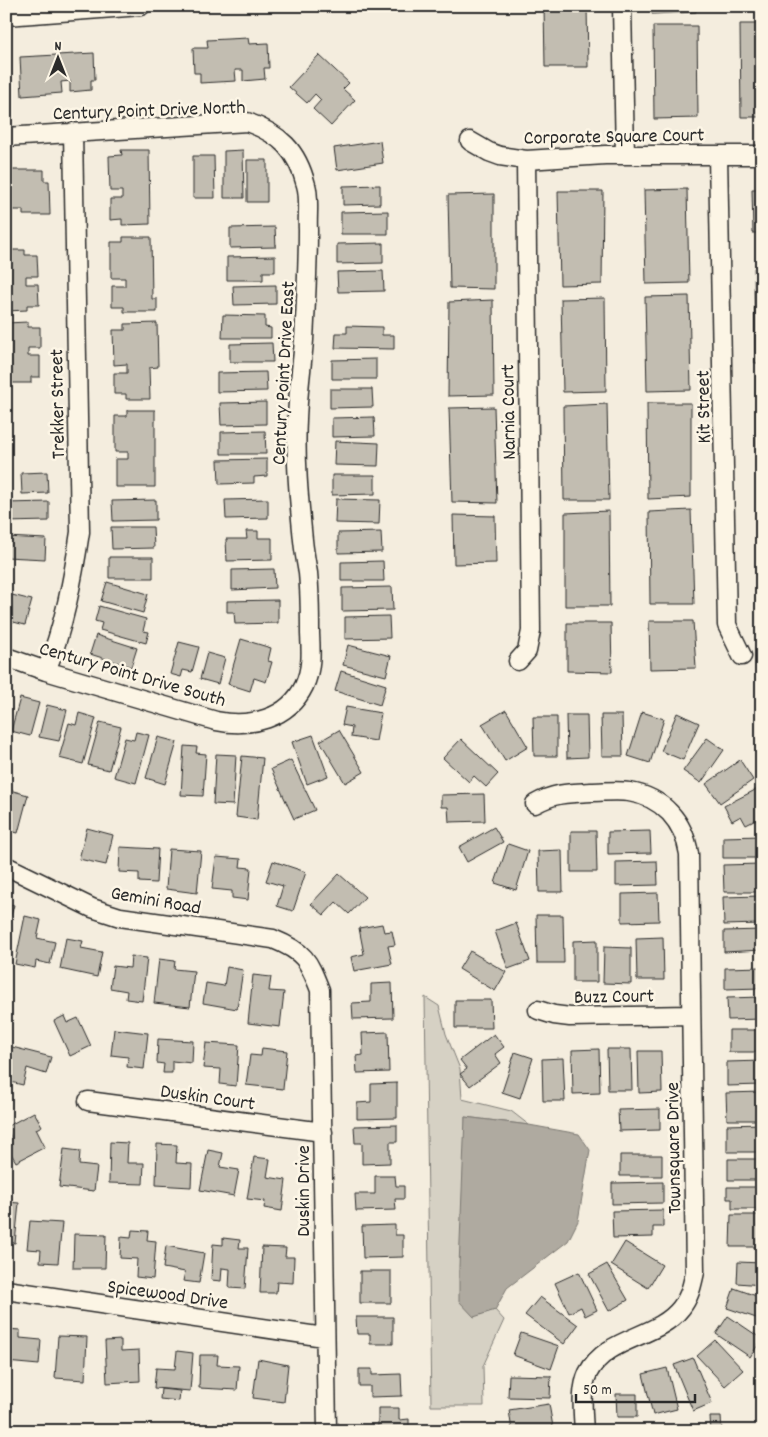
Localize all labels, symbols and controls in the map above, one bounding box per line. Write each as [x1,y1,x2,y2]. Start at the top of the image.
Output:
north arrow [32,32,82,82]
text: N [55,37,62,57]
street label: Century Point Drive North [52,95,246,129]
street label: Corporate Square Court [524,122,705,154]
street label: Century Point Drive East [266,280,304,466]
street label: Trekker Street [44,349,74,459]
street label: Narnia Court [495,364,525,460]
street label: Kit Street [690,370,720,444]
street label: Century Point Drive South [36,636,229,716]
street label: Gemini Road [108,880,203,924]
street label: Buzz Court [574,983,654,1013]
street label: Duskin Court [158,1078,257,1119]
street label: Townsquare Drive [660,1082,690,1214]
street label: Duskin Drive [291,1145,319,1237]
street label: Spicewood Drive [105,1274,230,1318]
scale bar [576,1372,694,1404]
text: 50 m [583,1380,612,1402]

